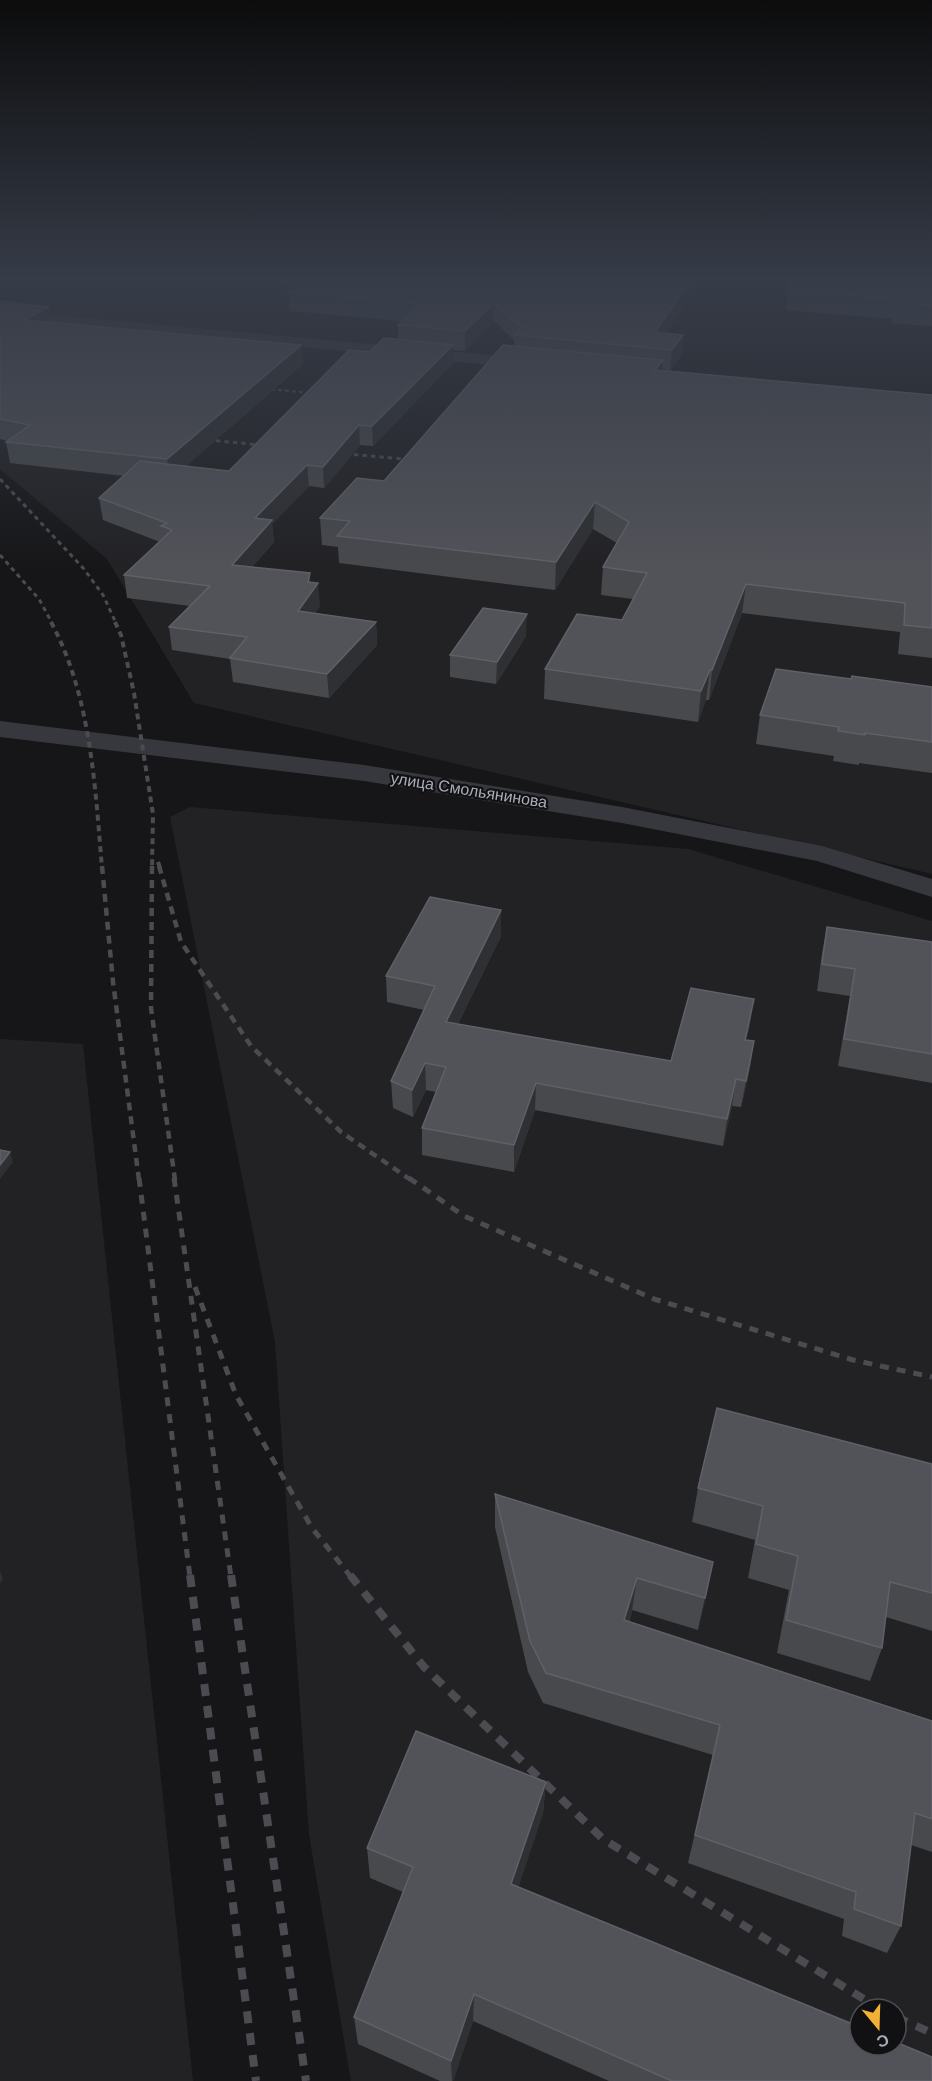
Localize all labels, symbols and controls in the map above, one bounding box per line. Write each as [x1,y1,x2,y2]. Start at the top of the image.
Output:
street label: улица Смольянинова [389,767,549,813]
north arrow [848,1997,908,2057]
text: С [873,2029,892,2053]

